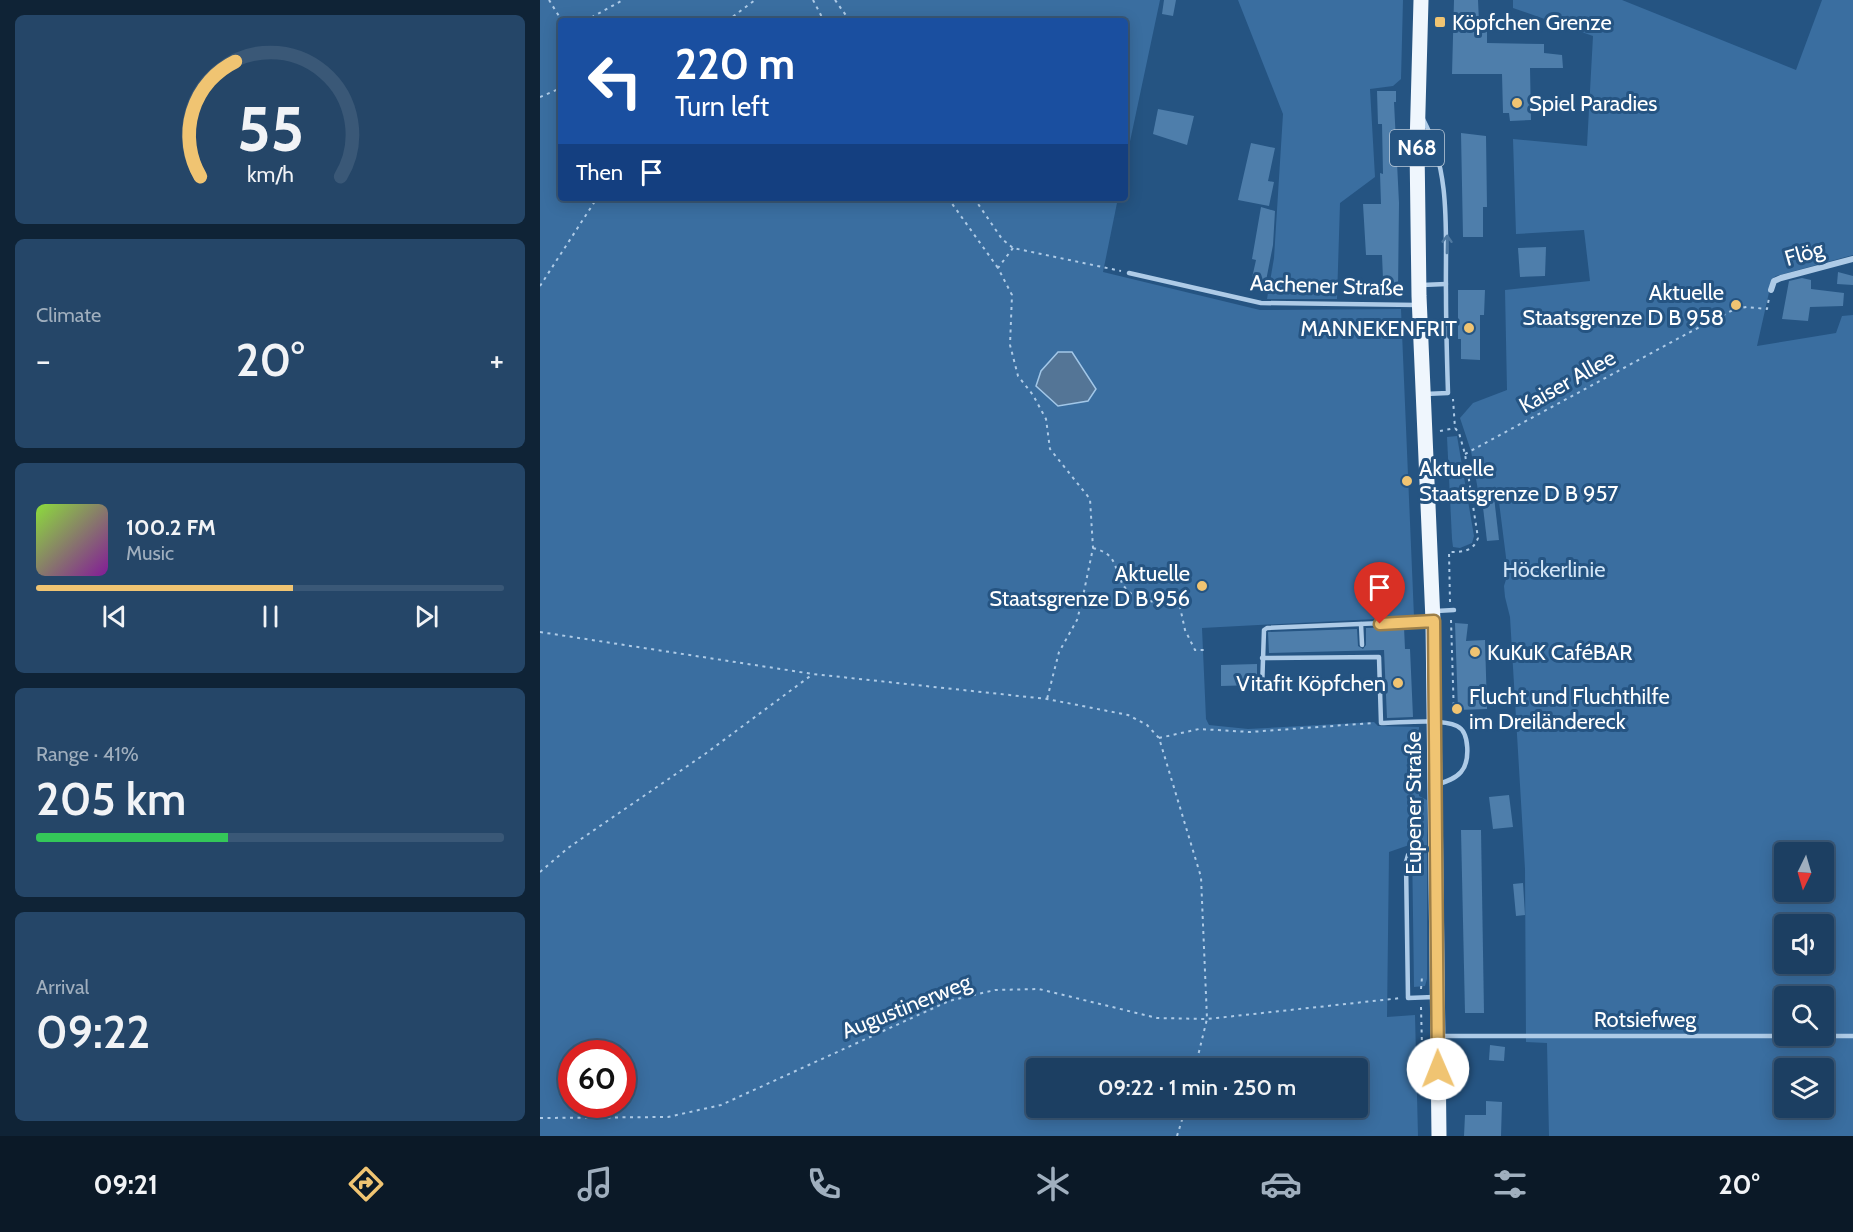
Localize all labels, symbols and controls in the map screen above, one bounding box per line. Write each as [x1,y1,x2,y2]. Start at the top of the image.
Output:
place label: Köpfchen Grenze [1452,9,1612,36]
marker: Köpfchen Grenze [1433,15,1447,29]
text: 220 m [675,38,795,90]
icon: left [576,42,654,120]
text: Turn left [675,90,769,123]
place label: Spiel Paradies [1529,90,1657,117]
text: 55 [236,91,304,167]
marker: Spiel Paradies [1510,96,1524,110]
road number: N68 [1390,130,1444,166]
icon: arrive [635,156,668,189]
text: Then [576,159,623,186]
text: km/h [247,161,293,187]
one-way arrow [1441,234,1453,254]
street label: Flög [1781,235,1828,272]
street label: Aachener Straße [1250,269,1404,302]
place label: Aktuelle Staatsgrenze D B 958 [1522,279,1724,331]
marker: Aktuelle Staatsgrenze D B 958 [1729,298,1743,312]
text: Climate [36,303,101,327]
place label: MANNEKENFRIT [1300,315,1457,342]
marker: MANNEKENFRIT [1462,321,1476,335]
text: 20° [236,333,304,387]
text: − [36,340,51,380]
text: + [489,340,504,380]
street label: Kaiser Allee [1514,344,1620,419]
place label: Aktuelle Staatsgrenze D B 957 [1419,455,1618,507]
marker: Aktuelle Staatsgrenze D B 957 [1400,474,1414,488]
text: 100.2 FM [126,514,216,541]
text: Music [126,541,174,565]
park label: Höckerlinie [1503,556,1605,583]
place label: Aktuelle Staatsgrenze D B 956 [989,560,1190,612]
pin [1354,562,1405,624]
icon: arrive [1363,571,1396,604]
marker: Aktuelle Staatsgrenze D B 956 [1195,579,1209,593]
icon: previous [98,600,131,633]
icon: pause [254,600,287,633]
icon: next [410,600,443,633]
place label: KuKuK CaféBAR [1487,639,1633,666]
marker: KuKuK CaféBAR [1468,645,1482,659]
place label: Vitafit Köpfchen [1236,670,1386,697]
marker: Vitafit Köpfchen [1391,676,1405,690]
place label: Flucht und Fluchthilfe im Dreiländereck [1469,683,1670,735]
marker: Flucht und Fluchthilfe im Dreiländereck [1450,702,1464,716]
street label: Eupener Straße [1400,731,1427,875]
text: Range · 41% [36,742,139,766]
text: 205 km [36,772,186,826]
north arrow [1774,842,1834,902]
map controls [1774,842,1834,1118]
button: sound [1774,914,1834,974]
street label: Augustinerweg [838,968,976,1045]
text: Arrival [36,975,89,999]
button: search [1774,986,1834,1046]
text: 09:22 [36,1005,150,1059]
street label: Rotsiefweg [1594,1006,1697,1033]
position arrow [1406,1037,1470,1101]
speed limit sign: 60 [558,1040,636,1118]
button: layers [1774,1058,1834,1118]
text: 09:22 · 1 min · 250 m [1098,1074,1296,1101]
icon: directions [345,1163,387,1205]
icon: music [574,1163,616,1205]
icon: phone [803,1163,845,1205]
icon: climate [1032,1163,1074,1205]
icon: car [1260,1163,1302,1205]
icon: filters [1489,1163,1531,1205]
text: 09:21 [93,1168,158,1201]
text: 20° [1718,1168,1759,1201]

